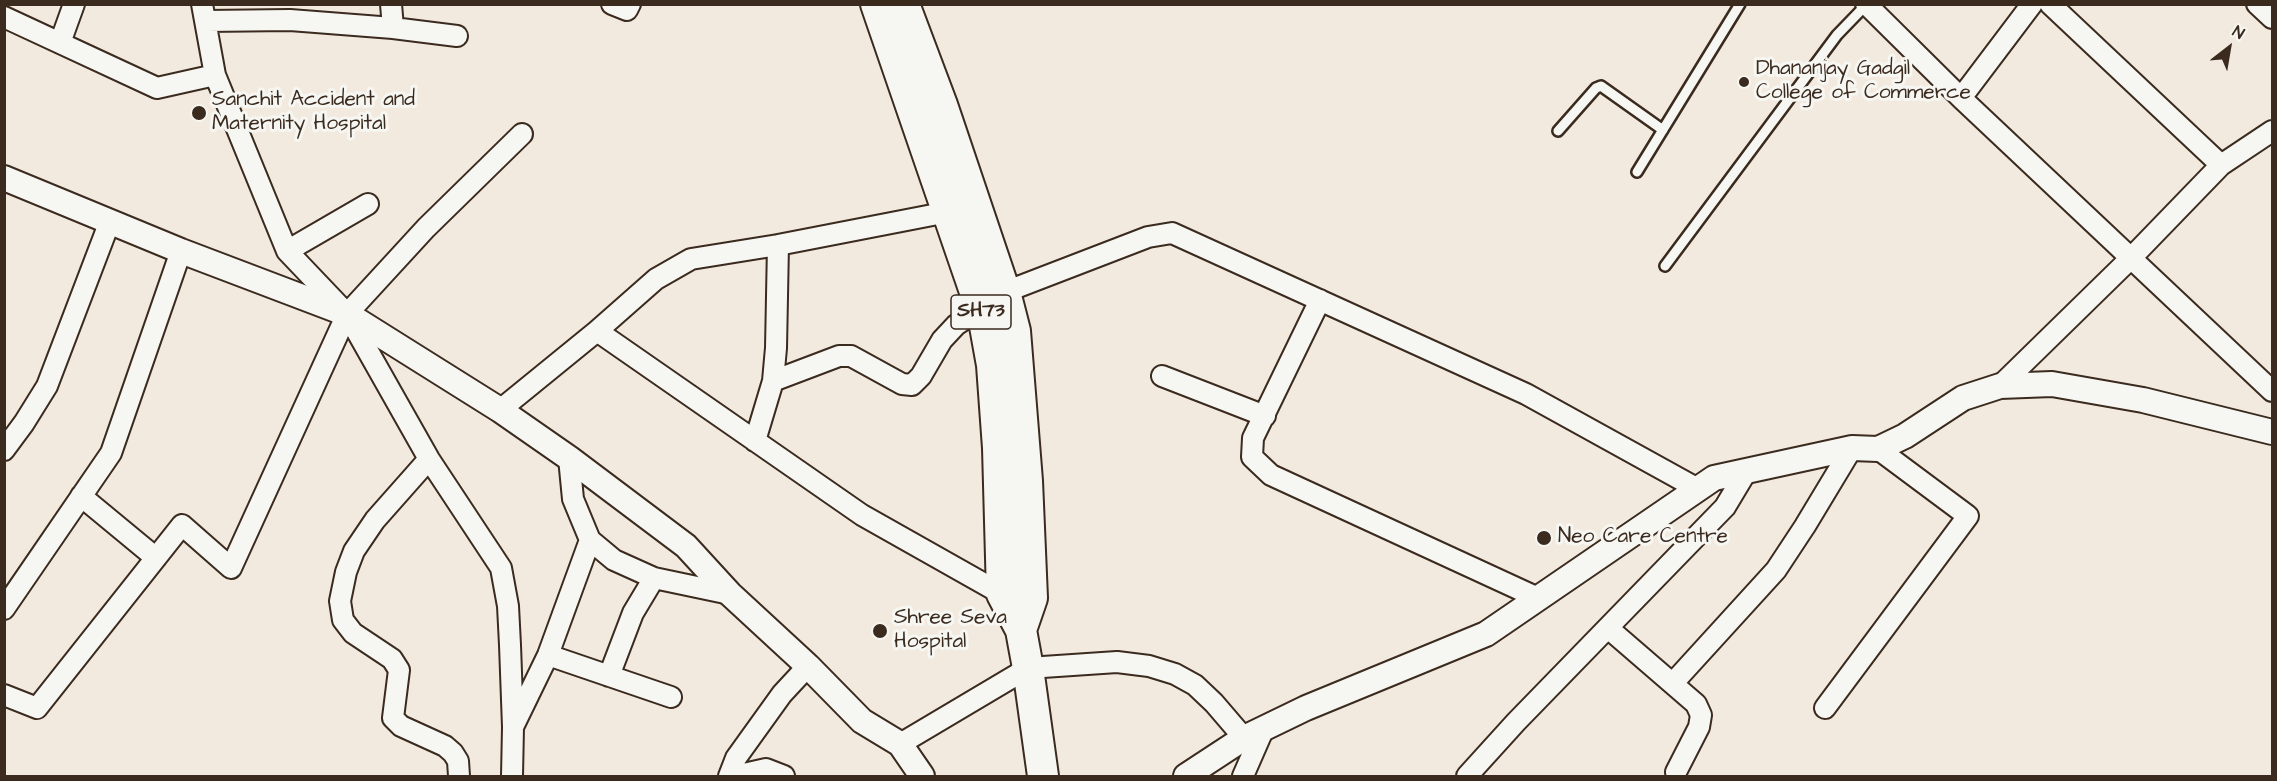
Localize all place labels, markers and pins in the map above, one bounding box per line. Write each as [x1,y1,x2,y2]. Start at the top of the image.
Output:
place label: Dhananjay Gadgil College of Commerce [1756,57,1971,107]
marker: Dhananjay Gadgil College of Commerce [1737,75,1751,89]
place label: Sanchit Accident and Maternity Hospital [212,88,415,138]
marker: Sanchit Accident and Maternity Hospital [190,104,208,122]
place label: Neo Care Centre [1558,525,1728,551]
marker: Neo Care Centre [1535,529,1553,547]
place label: Shree Seva Hospital [894,606,1007,656]
marker: Shree Seva Hospital [871,622,889,640]

